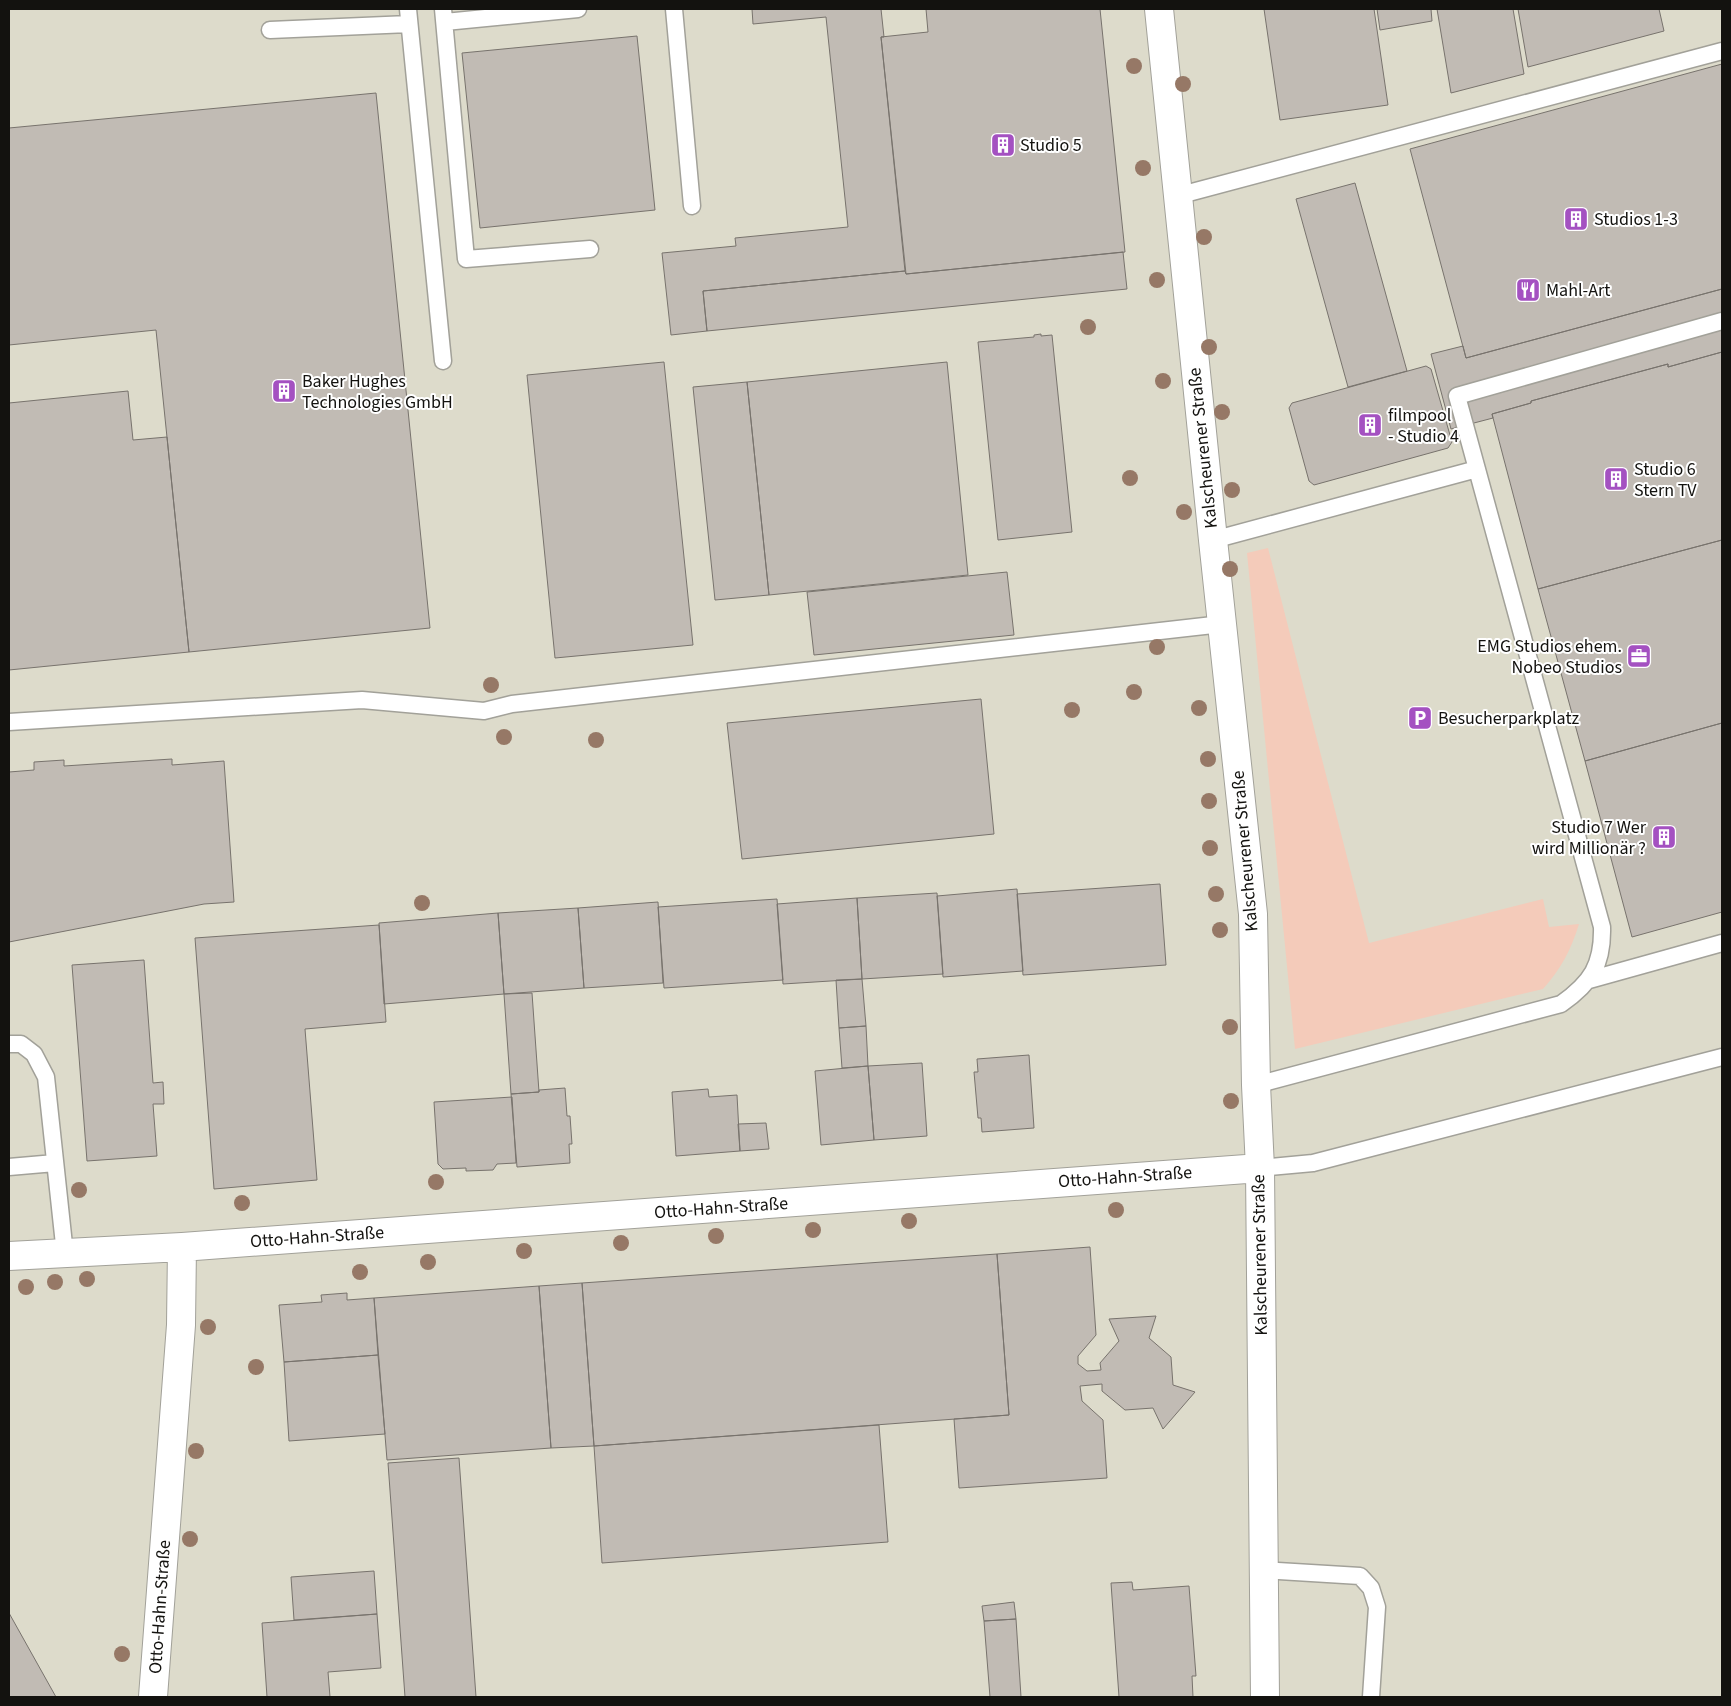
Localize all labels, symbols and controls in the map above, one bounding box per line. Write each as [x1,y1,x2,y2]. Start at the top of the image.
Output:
building icon: Studio 5 [990,132,1016,158]
place label: Studio 5 [1020,133,1082,158]
building icon: Studios 1-3 [1563,206,1589,232]
place label: Studios 1-3 [1594,207,1678,232]
restaurant icon: Mahl-Art [1515,277,1541,303]
place label: Mahl-Art [1546,278,1610,303]
street label: Kalscheurener Straße [1182,366,1224,530]
place label: Baker Hughes Technologies GmbH [302,369,453,415]
building icon: Baker Hughes Technologies GmbH [271,378,297,404]
place label: filmpool - Studio 4 [1388,403,1459,449]
building icon: filmpool - Studio 4 [1357,412,1383,438]
place label: Studio 6 Stern TV [1634,457,1697,503]
building icon: Studio 6 Stern TV [1603,466,1629,492]
place label: EMG Studios ehem. Nobeo Studios [1477,634,1622,680]
office icon: EMG Studios ehem. Nobeo Studios [1626,643,1652,669]
parking icon: Besucherparkplatz [1407,705,1433,731]
place label: Besucherparkplatz [1438,706,1579,731]
street label: Kalscheurener Straße [1226,769,1264,932]
place label: Studio 7 Wer wird Millionär ? [1532,815,1647,861]
building icon: Studio 7 Wer wird Millionär ? [1651,824,1677,850]
street label: Otto-Hahn-Straße [1057,1160,1193,1194]
street label: Kalscheurener Straße [1246,1174,1274,1336]
street label: Otto-Hahn-Straße [653,1191,789,1225]
street label: Otto-Hahn-Straße [249,1220,385,1254]
street label: Otto-Hahn-Straße [143,1539,177,1675]

